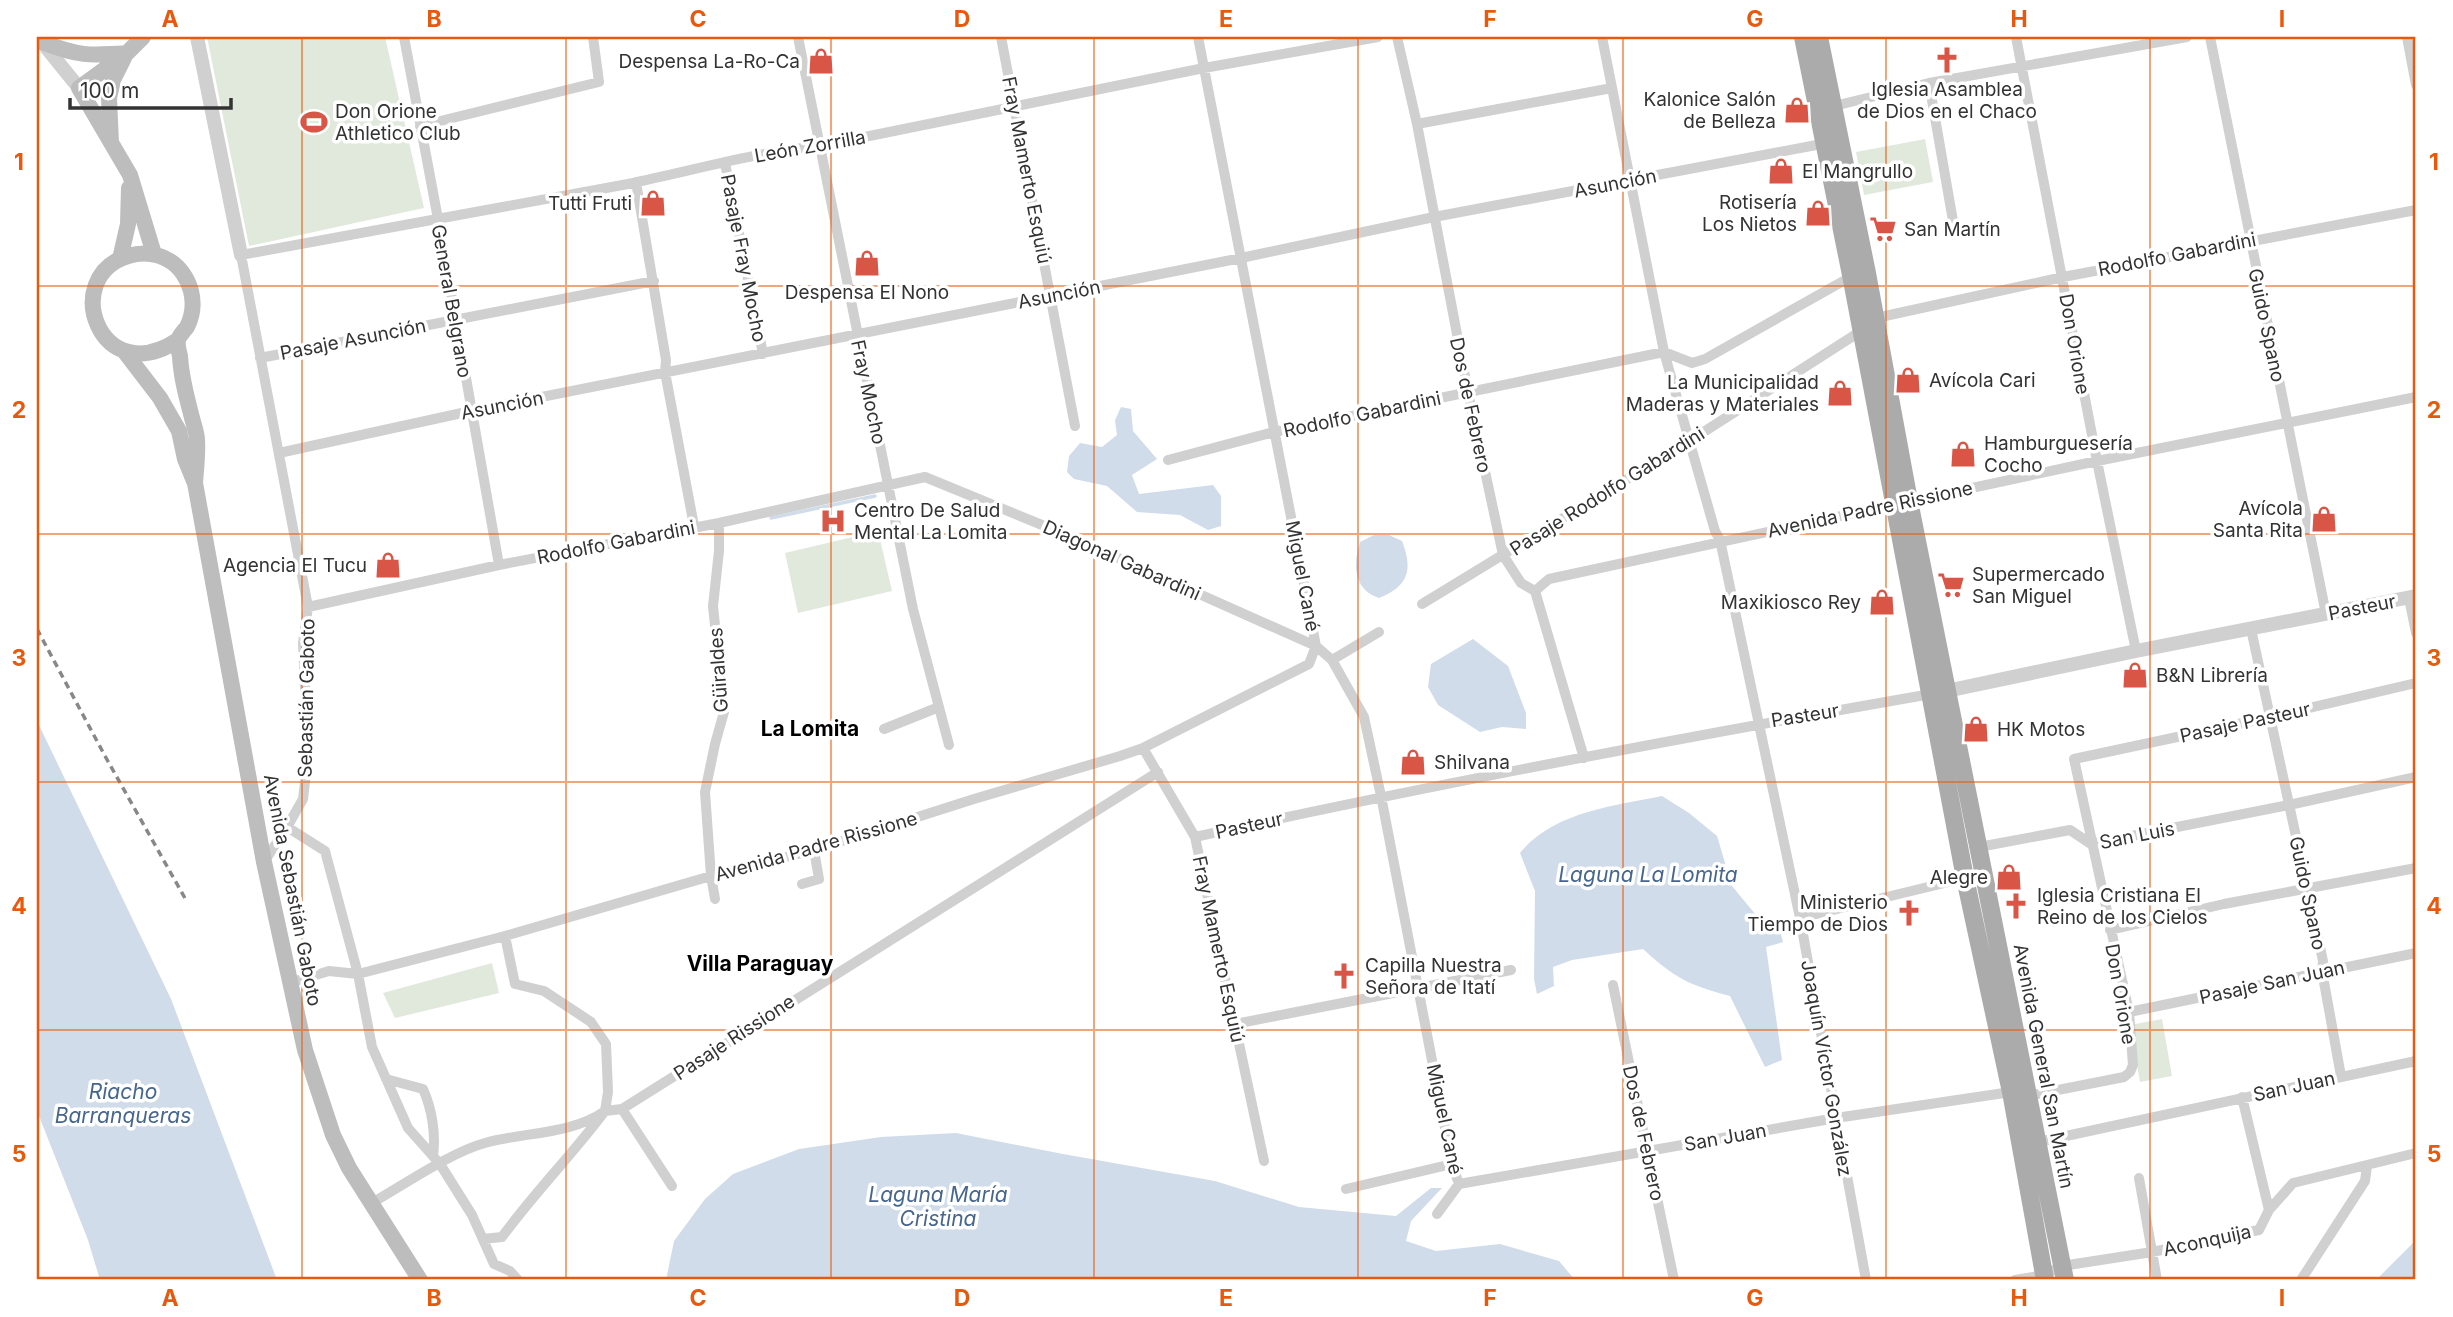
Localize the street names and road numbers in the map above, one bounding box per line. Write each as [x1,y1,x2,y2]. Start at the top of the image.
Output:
street label: Fray Mamerto Esquiú [997,75,1056,266]
street label: León Zorrilla [753,125,867,168]
street label: Asunción [1572,164,1658,203]
street label: Pasaje Fray Mocho [716,172,771,344]
street label: General Belgrano [427,223,476,380]
street label: Rodolfo Gabardini [2096,228,2258,281]
street label: Guido Spano [2243,266,2290,384]
street label: Asunción [1016,275,1102,314]
street label: Don Orione [2054,292,2095,396]
street label: Pasaje Asunción [278,314,428,365]
street label: Dos de Febrero [1445,335,1496,475]
street label: Fray Mocho [846,338,891,446]
street label: Asunción [459,386,545,425]
street label: Rodolfo Gabardini [1281,387,1443,442]
street label: Pasaje Rodolfo Gabardini [1506,422,1709,561]
street label: Avenida Padre Rissione [1765,476,1975,543]
street label: Diagonal Gabardini [1039,515,1204,606]
street label: Rodolfo Gabardini [535,516,697,569]
street label: Miguel Cané [1280,519,1325,634]
street label: Pasteur [2326,590,2398,625]
street label: Sebastián Gaboto [294,618,319,778]
street label: Güiraldes [704,627,733,713]
street label: Pasaje Pasteur [2178,697,2312,748]
street label: Pasteur [1770,699,1841,732]
street label: Avenida Sebastián Gaboto [259,772,326,1008]
street label: Avenida Padre Rissione [712,807,920,886]
street label: Pasteur [1213,807,1285,844]
street label: San Luis [2098,817,2177,854]
street label: Guido Spano [2284,834,2331,952]
street label: Fray Mamerto Esquiú [1187,854,1250,1044]
street label: Avenida General San Martín [2008,942,2079,1190]
street label: Don Orione [2100,942,2141,1046]
street label: Pasaje San Juan [2197,956,2347,1009]
street label: Joaquín Víctor González [1796,958,1857,1178]
street label: Pasaje Rissione [669,990,799,1085]
street label: Miguel Cané [1422,1062,1467,1177]
street label: Dos de Febrero [1618,1063,1669,1203]
street label: San Juan [2251,1067,2337,1106]
street label: San Juan [1682,1119,1768,1156]
street label: Aconquija [2161,1220,2253,1261]

